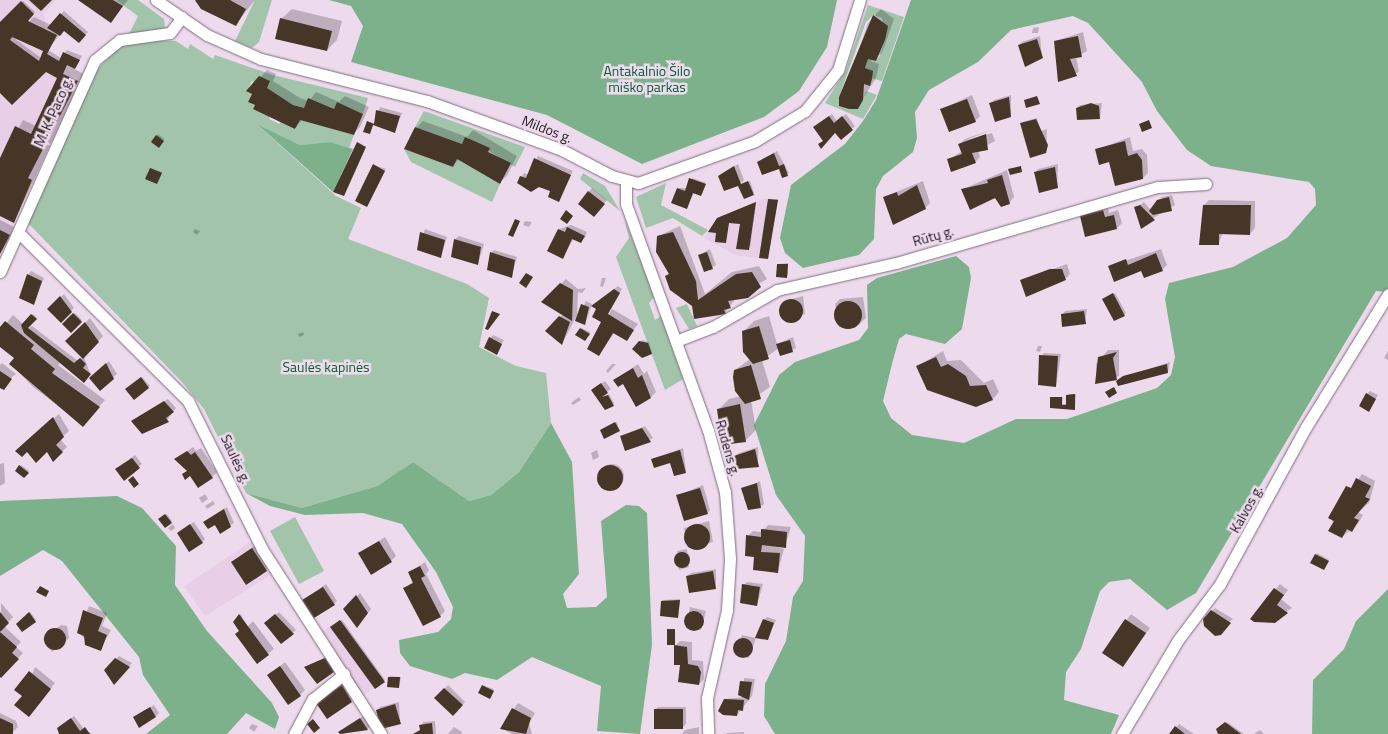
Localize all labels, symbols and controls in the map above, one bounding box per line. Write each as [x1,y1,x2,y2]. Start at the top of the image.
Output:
park label: Antakalnio Šilo miško parkas [604,63,690,95]
street label: M. K. Paco g. [30,75,76,149]
street label: Mildos g. [519,112,575,146]
street label: Rūtų g. [911,222,955,250]
park label: Saulės kapinės [282,359,370,375]
street label: Rudens g. [712,418,744,478]
street label: Saulės g. [217,432,255,486]
street label: Kalvos g. [1226,482,1266,536]

